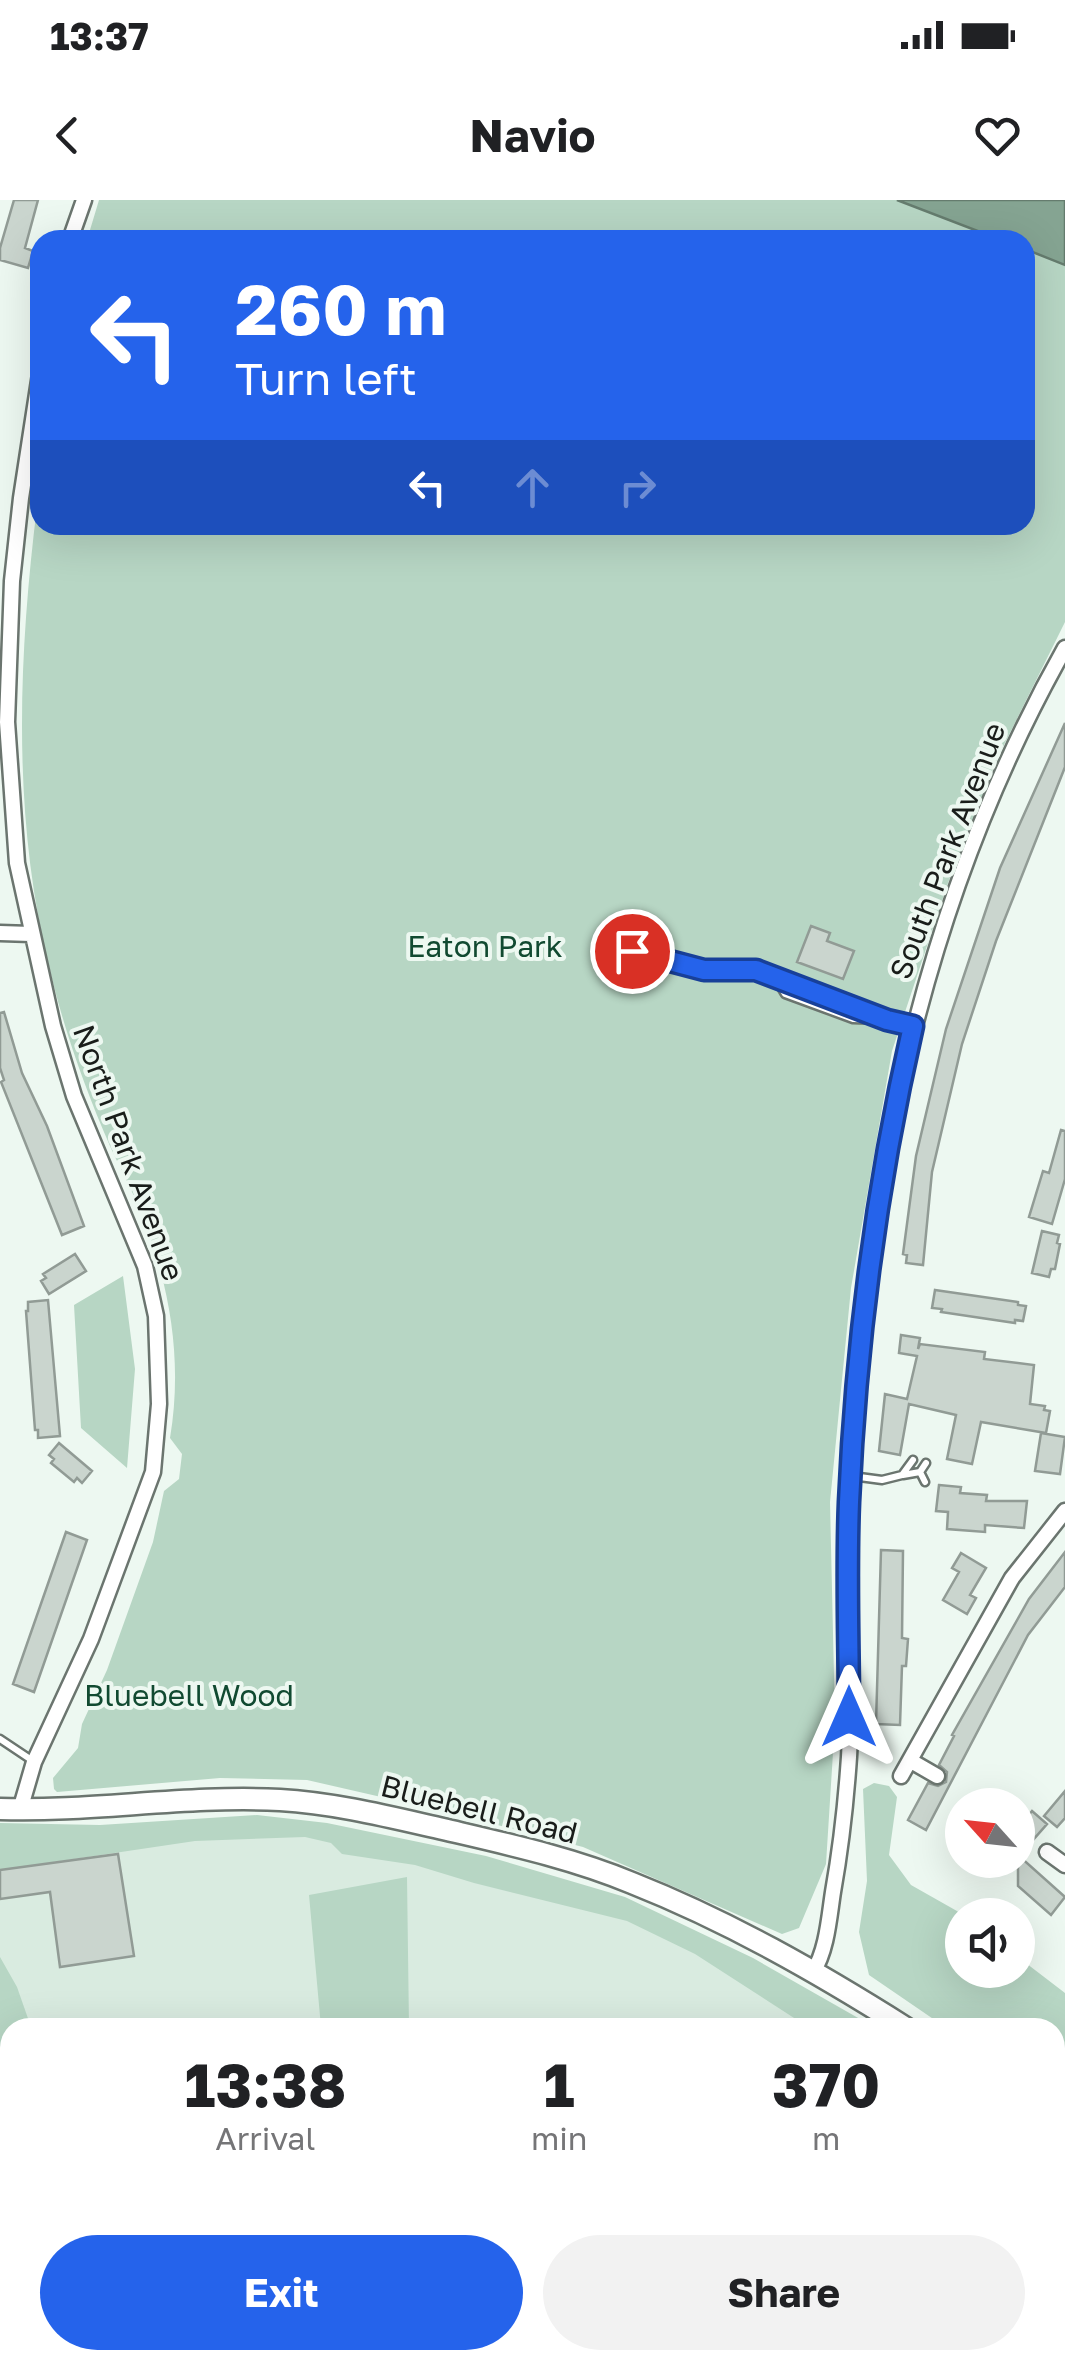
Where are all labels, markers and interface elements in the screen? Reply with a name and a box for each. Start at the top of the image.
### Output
text: 13:37 [50,13,149,58]
icon: back [40,108,95,163]
text: Navio [470,108,595,162]
icon: heart [970,108,1025,163]
text: 260 m [235,266,446,350]
icon: left [70,270,200,400]
text: Turn left [235,351,417,405]
icon: left [400,460,455,515]
icon: ahead [505,460,560,515]
icon: right [610,460,665,515]
street label: South Park Avenue [882,717,1013,984]
pin [590,909,675,994]
icon: arrive [605,924,660,979]
park label: Eaton Park [407,928,563,964]
street label: North Park Avenue [66,1020,192,1285]
position arrow [797,1665,901,1769]
park label: Bluebell Wood [84,1677,294,1713]
street label: Bluebell Road [377,1767,581,1851]
north arrow [945,1788,1035,1878]
map controls [945,1788,1035,1988]
button: sound [945,1898,1035,1988]
text: 13:38 [185,2048,346,2120]
text: 1 [544,2048,575,2120]
text: 370 [772,2048,880,2120]
text: Arrival [215,2119,316,2157]
text: min [531,2119,587,2157]
text: m [812,2119,840,2157]
button: Exit [40,2235,523,2350]
button: Share [543,2235,1025,2350]

